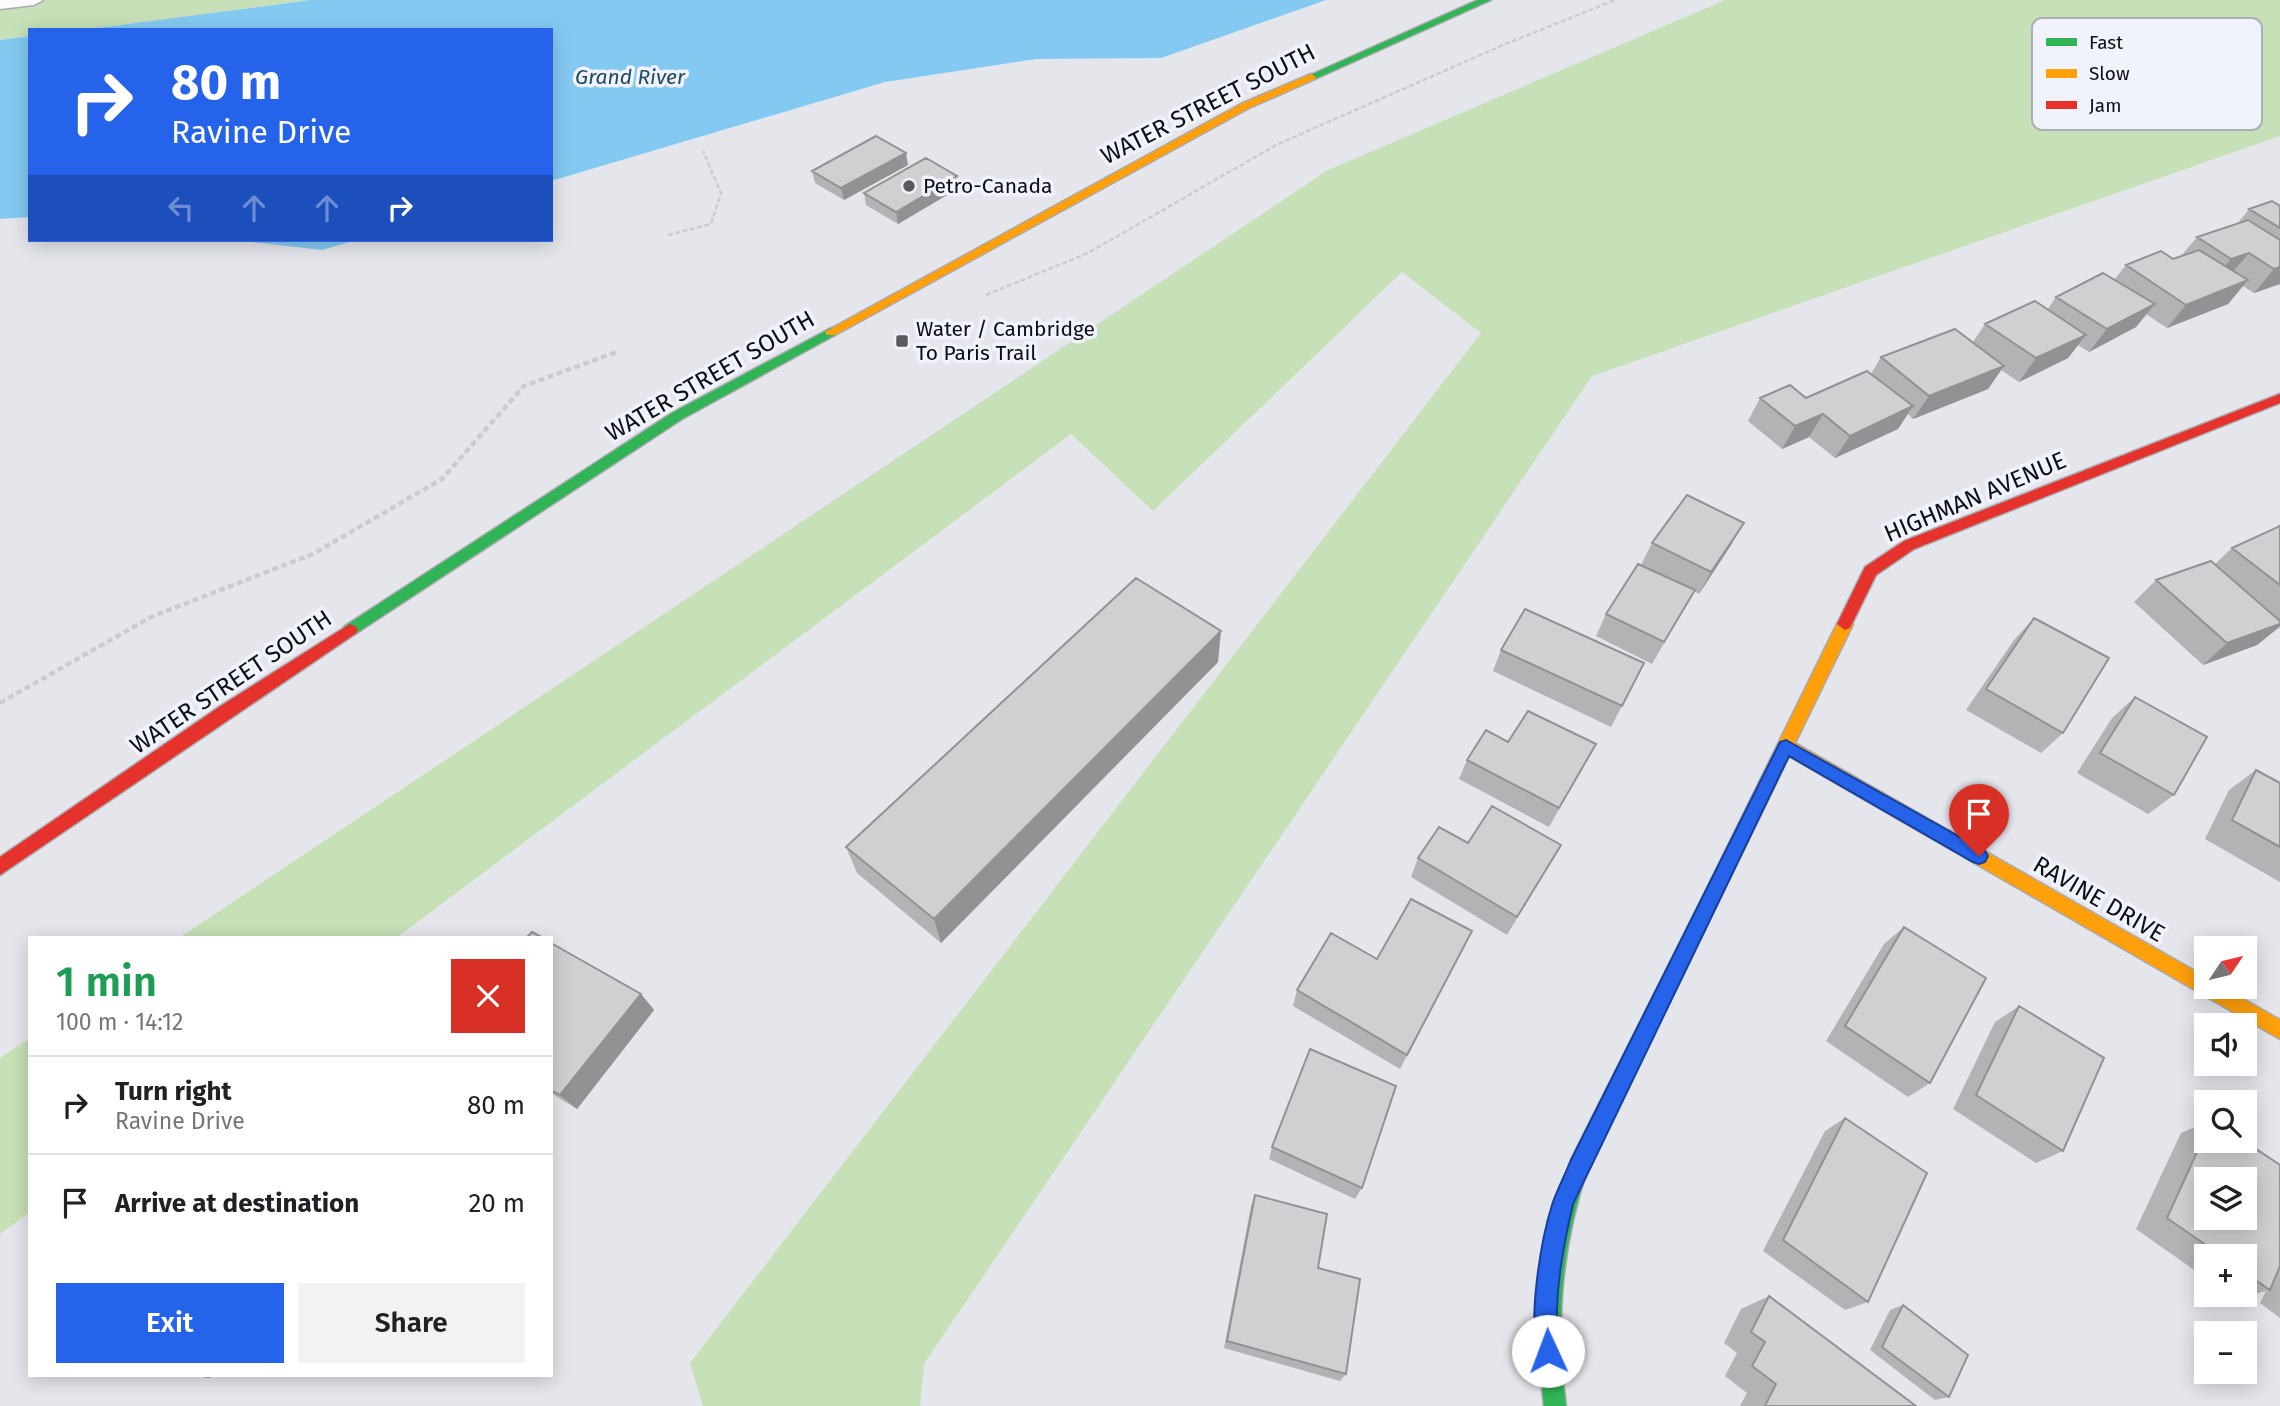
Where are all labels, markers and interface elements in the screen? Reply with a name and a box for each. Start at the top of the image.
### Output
legend [2032,18,2262,130]
text: Fast [2089,31,2123,54]
street label: WATER STREET SOUTH [1096,38,1320,170]
text: 80 m [171,53,281,112]
icon: right [56,56,147,147]
text: Slow [2089,62,2130,85]
water label: Grand River [575,64,686,90]
text: Jam [2089,94,2121,117]
text: Ravine Drive [171,113,351,151]
place label: Petro-Canada [923,173,1053,199]
marker: Petro-Canada [901,178,917,194]
icon: left [162,189,200,227]
icon: ahead [235,189,273,227]
icon: ahead [308,189,346,227]
icon: right [381,189,419,227]
street label: WATER STREET SOUTH [600,305,820,447]
place label: Water / Cambridge To Paris Trail [916,316,1095,366]
marker: Water / Cambridge To Paris Trail [894,333,910,349]
street label: HIGHMAN AVENUE [1880,446,2070,548]
street label: WATER STREET SOUTH [125,604,337,760]
pin [1949,784,2009,856]
icon: arrive [1960,795,1998,833]
street label: RAVINE DRIVE [2028,850,2170,948]
north arrow [2194,936,2258,999]
map controls [2194,936,2257,1384]
text: 1 min [56,957,157,1007]
button: close [451,959,525,1033]
text: 100 m · 14:12 [56,1008,183,1036]
button: sound [2194,1013,2257,1076]
text: Turn right [115,1076,232,1107]
icon: right [56,1086,94,1124]
text: 80 m [467,1090,525,1121]
button: search [2194,1090,2257,1153]
text: Ravine Drive [115,1107,245,1135]
button: layers [2194,1167,2257,1230]
icon: arrive [56,1184,94,1222]
text: Arrive at destination [115,1188,359,1219]
text: 20 m [468,1188,525,1219]
button: + [2194,1244,2257,1307]
button: Exit [56,1283,284,1363]
button: Share [298,1283,525,1363]
position arrow [1511,1314,1585,1388]
button: − [2194,1321,2257,1384]

